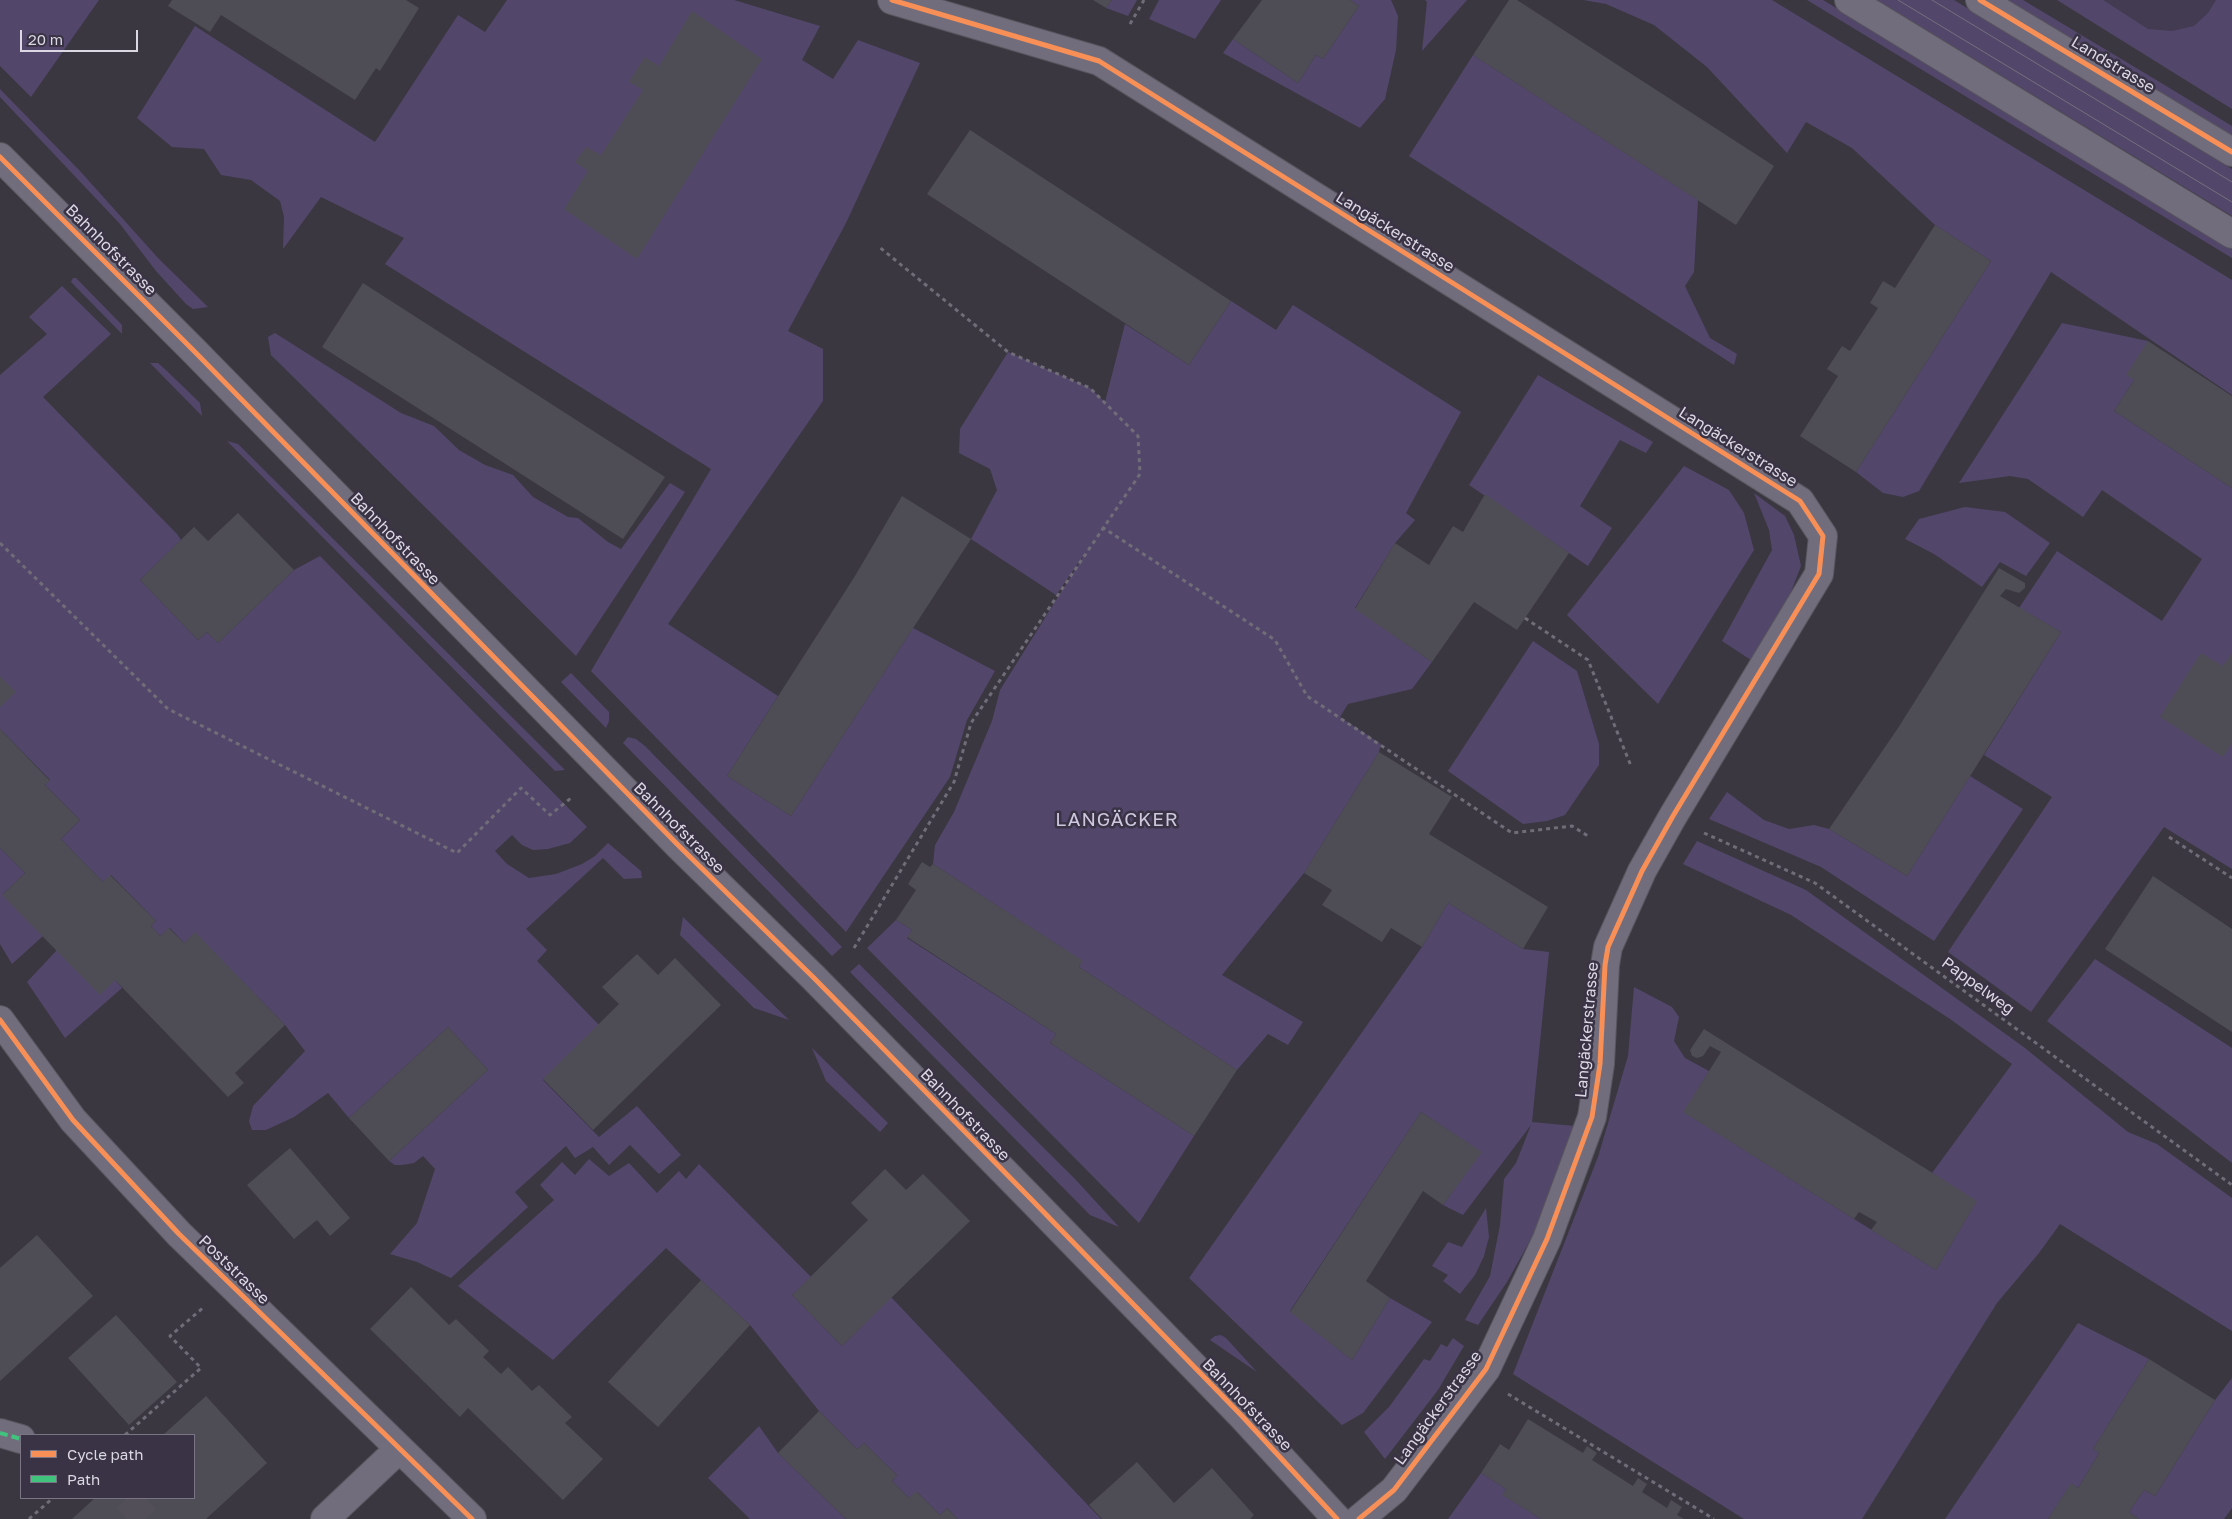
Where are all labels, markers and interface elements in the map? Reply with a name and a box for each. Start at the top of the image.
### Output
scale bar [22,20,140,52]
text: 20 m [28,30,63,48]
street label: Landstrasse [2068,33,2158,97]
street label: Langäckerstrasse [1332,188,1458,276]
street label: Bahnhofstrasse [62,201,160,299]
street label: Langäckerstrasse [1675,403,1801,491]
street label: Bahnhofstrasse [346,489,444,589]
street label: Bahnhofstrasse [630,779,728,877]
district label: LANGÄCKER [1054,809,1180,831]
street label: Pappelweg [1938,953,2018,1019]
street label: Langäckerstrasse [1571,961,1603,1099]
street label: Bahnhofstrasse [916,1065,1014,1165]
street label: Poststrasse [195,1231,273,1309]
street label: Langäckerstrasse [1390,1347,1486,1469]
street label: Bahnhofstrasse [1198,1355,1296,1455]
legend [20,1434,195,1499]
text: Cycle path [67,1445,143,1463]
text: Path [67,1470,100,1488]

